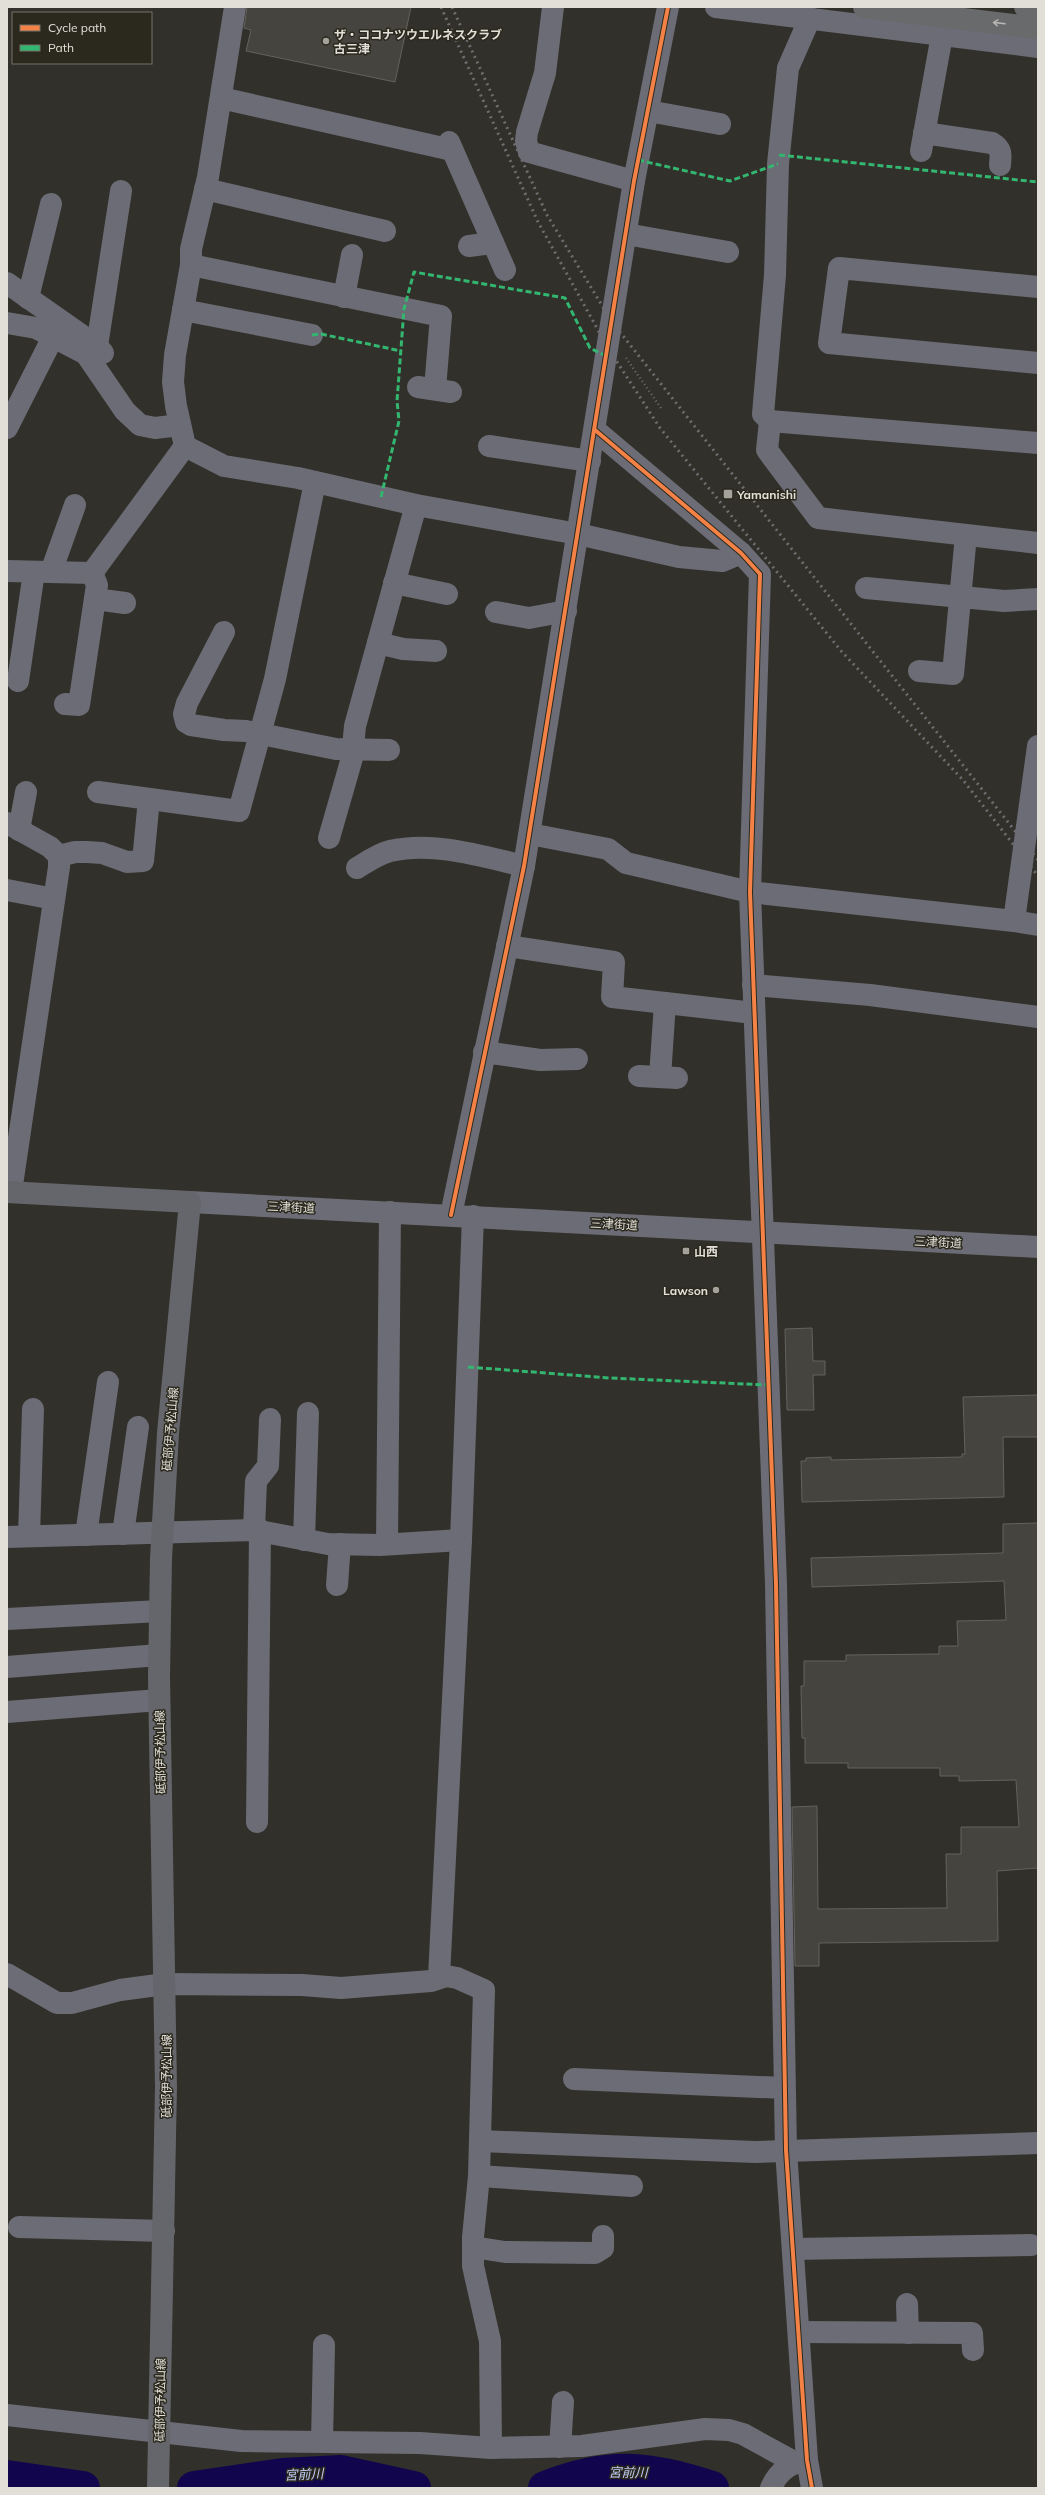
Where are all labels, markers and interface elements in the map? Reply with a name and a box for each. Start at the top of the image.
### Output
legend [12,12,152,64]
text: Cycle path [48,20,106,35]
one-way arrow [993,20,1006,27]
place label: ザ・ココナツウエルネスクラブ 古三津 [334,27,502,56]
marker: ザ・ココナツウエルネスクラブ 古三津 [321,36,331,46]
text: Path [48,40,74,55]
place label: Yamanishi [736,487,796,502]
marker: Yamanishi [722,488,734,500]
street label: 三津街道 [267,1198,315,1216]
street label: 三津街道 [590,1215,638,1233]
street label: 三津街道 [914,1233,962,1251]
place label: 山西 [694,1244,718,1259]
marker: 山西 [681,1246,691,1256]
place label: Lawson [663,1283,708,1298]
marker: Lawson [711,1285,721,1295]
street label: 砥部伊予松山線 [159,1386,181,1472]
street label: 砥部伊予松山線 [152,1710,168,1794]
street label: 砥部伊予松山線 [159,2034,174,2118]
street label: 砥部伊予松山線 [152,2358,168,2442]
water label: 宮前川 [608,2464,650,2480]
water label: 宮前川 [284,2465,326,2483]

